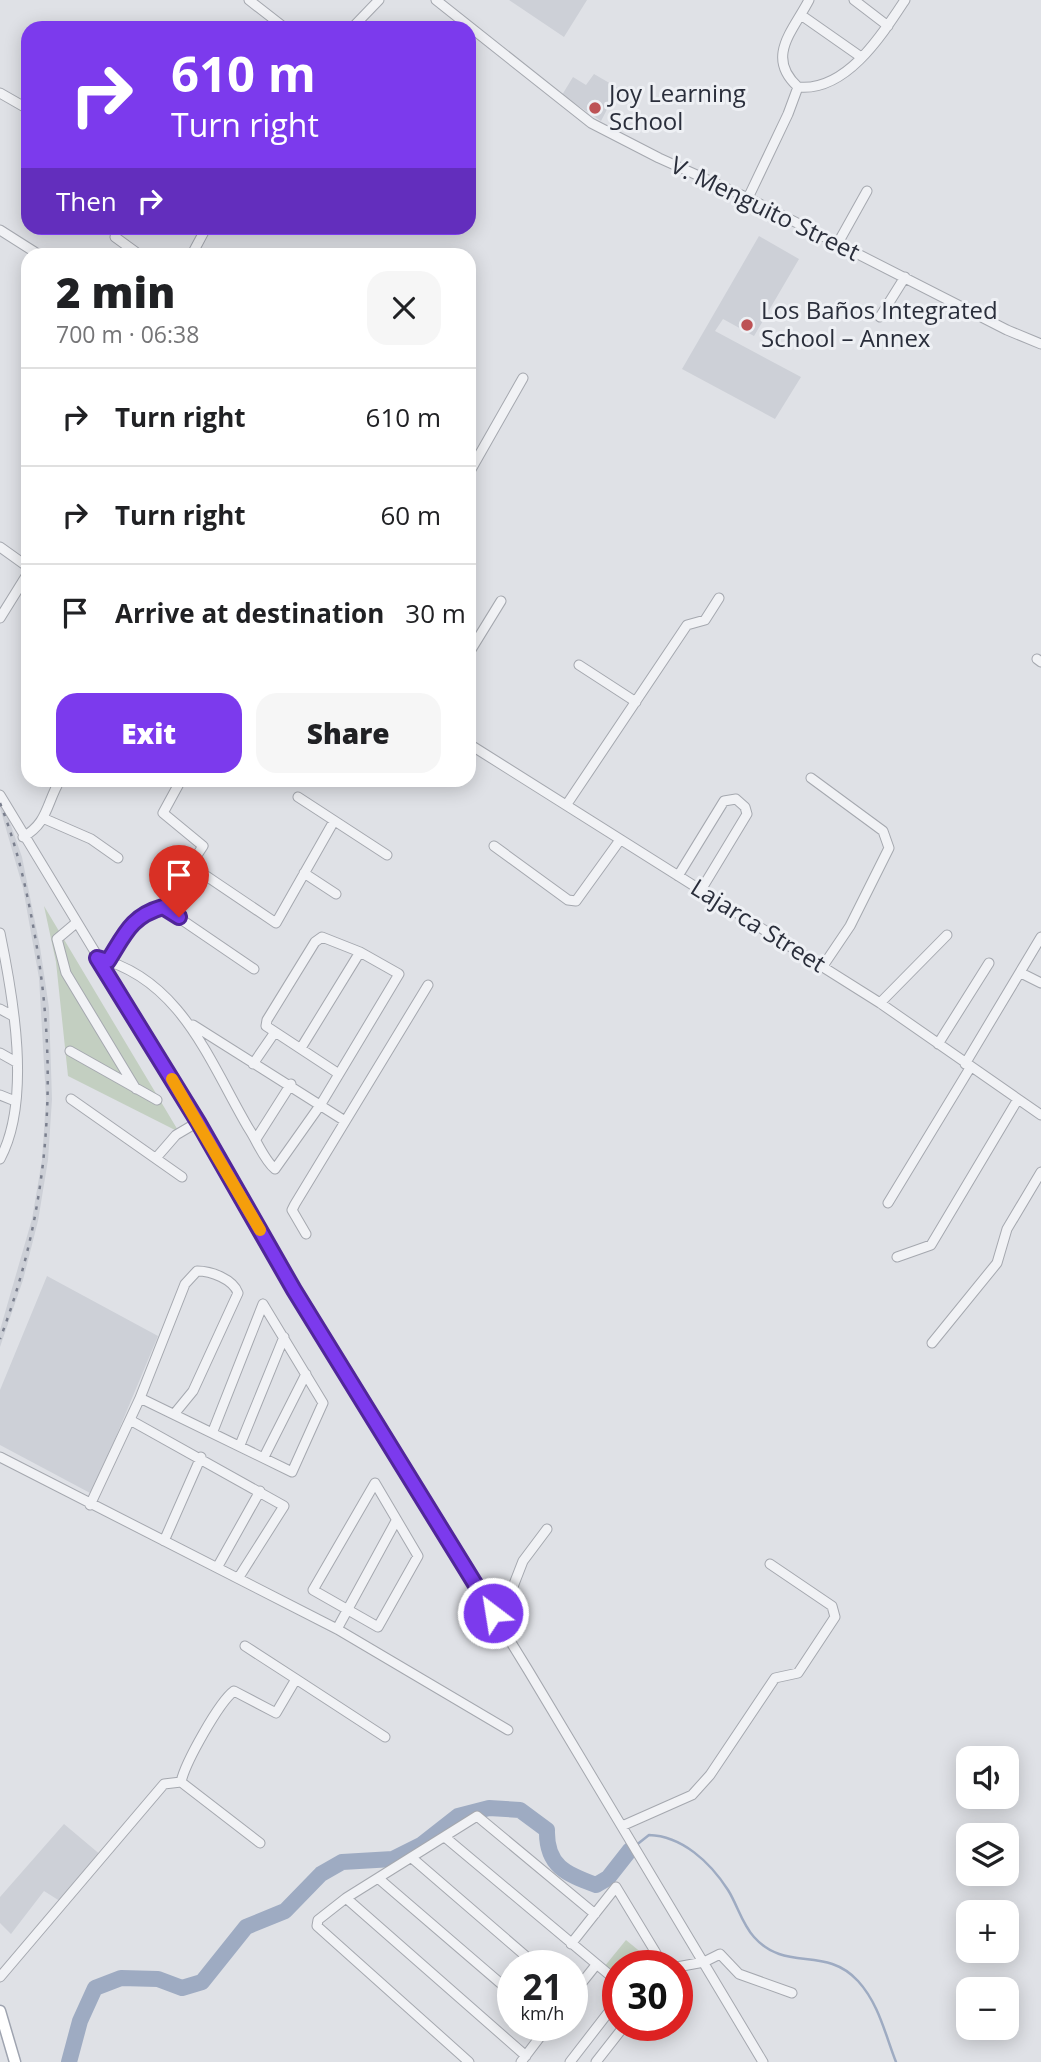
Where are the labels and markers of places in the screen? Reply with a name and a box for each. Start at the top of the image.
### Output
place label: Joy Learning School [607,76,746,137]
marker: Joy Learning School [587,100,603,116]
place label: Los Baños Integrated School – Annex [761,293,998,354]
marker: Los Baños Integrated School – Annex [739,317,755,333]
pin [149,845,209,917]

